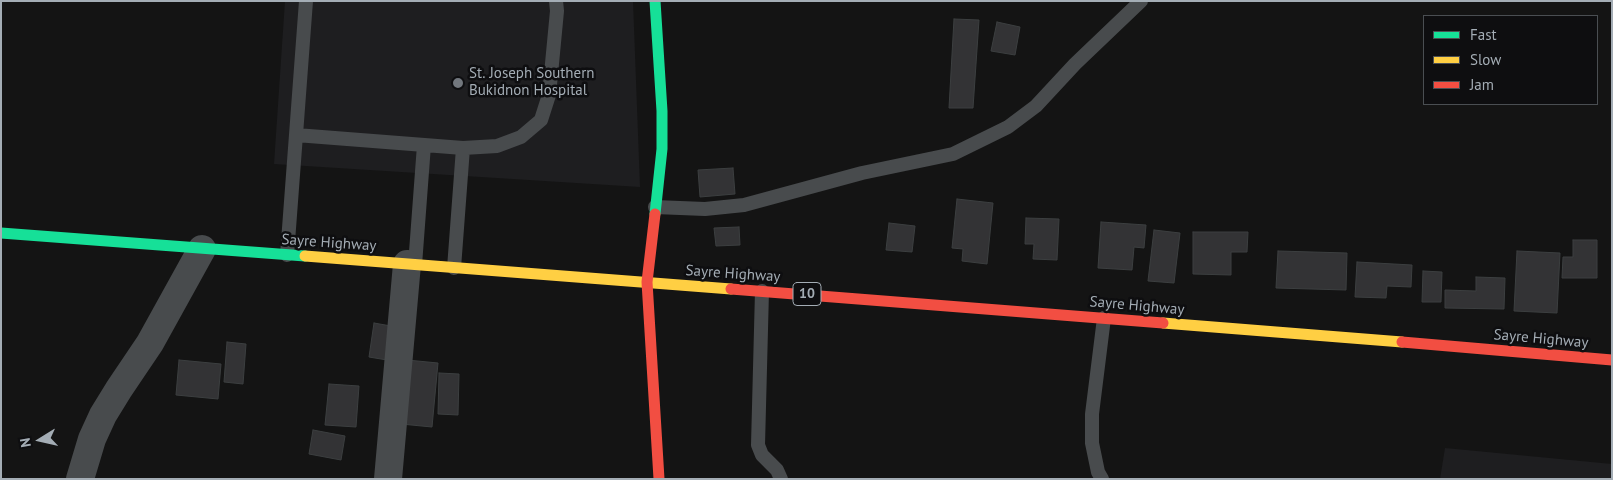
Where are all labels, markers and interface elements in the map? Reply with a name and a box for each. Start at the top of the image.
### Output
legend [1423,15,1598,105]
text: Fast [1470,25,1497,44]
text: Slow [1470,50,1501,69]
place label: St. Joseph Southern Bukidnon Hospital [469,65,594,100]
text: Jam [1470,75,1494,94]
marker: St. Joseph Southern Bukidnon Hospital [451,76,465,90]
street label: Sayre Highway [281,231,377,255]
street label: Sayre Highway [685,262,781,286]
road number: 10 [793,282,821,306]
street label: Sayre Highway [1089,293,1185,319]
street label: Sayre Highway [1493,326,1589,352]
north arrow [15,415,65,465]
text: N [16,437,35,449]

